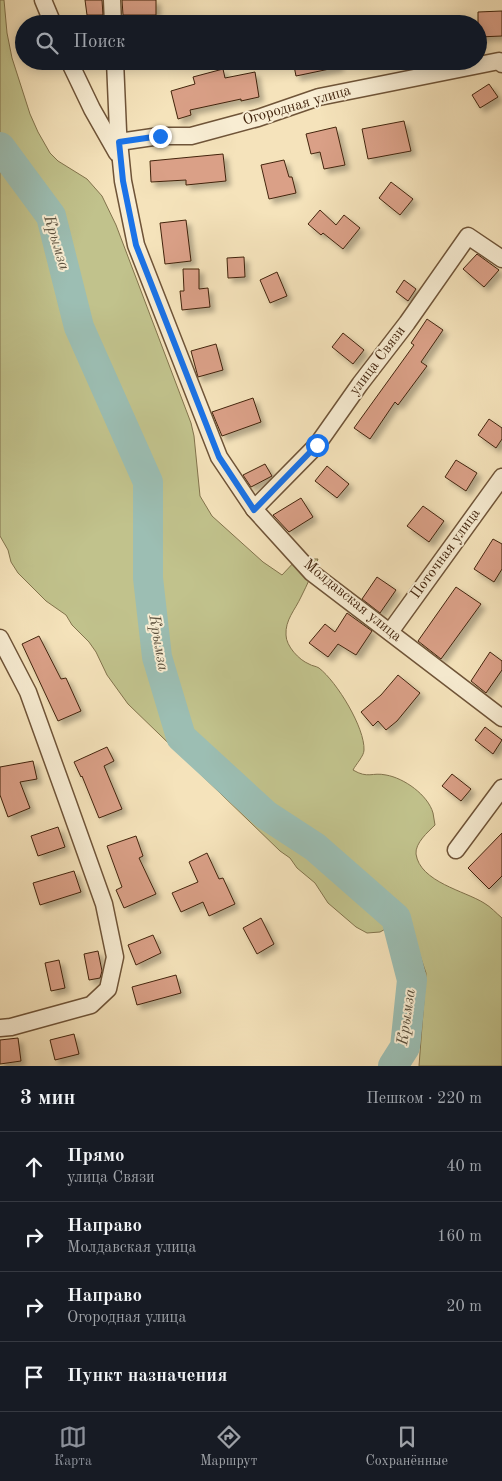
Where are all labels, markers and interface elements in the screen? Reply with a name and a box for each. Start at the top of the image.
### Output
search box [15,15,487,70]
icon: search [33,29,61,57]
text: Поиск [73,33,125,52]
street label: Огородная улица [241,83,353,129]
route end [149,125,172,148]
water label: Крымза [40,213,72,273]
street label: улица Связи [347,324,409,398]
route start [306,434,329,457]
street label: Поточная улица [408,506,484,602]
street label: Молдавская улица [300,557,404,645]
water label: Крымза [145,613,171,673]
water label: Крымза [395,987,419,1047]
text: 3 мин [20,1088,75,1109]
text: Пешком · 220 m [366,1091,482,1107]
text: Прямо [67,1147,125,1166]
icon: ahead [20,1153,48,1181]
text: 40 m [446,1159,482,1175]
text: улица Связи [67,1170,155,1186]
text: Направо [67,1217,142,1236]
icon: right [20,1223,48,1251]
text: 160 m [437,1229,482,1245]
text: Молдавская улица [67,1240,196,1256]
text: Направо [67,1287,142,1306]
icon: right [20,1293,48,1321]
text: 20 m [446,1299,482,1315]
text: Огородная улица [67,1310,186,1326]
icon: arrive [20,1363,48,1391]
text: Пункт назначения [67,1367,227,1386]
tab: Карта [54,1423,92,1470]
tab: Маршрут [200,1423,257,1470]
tab: Сохранённые [365,1423,448,1470]

